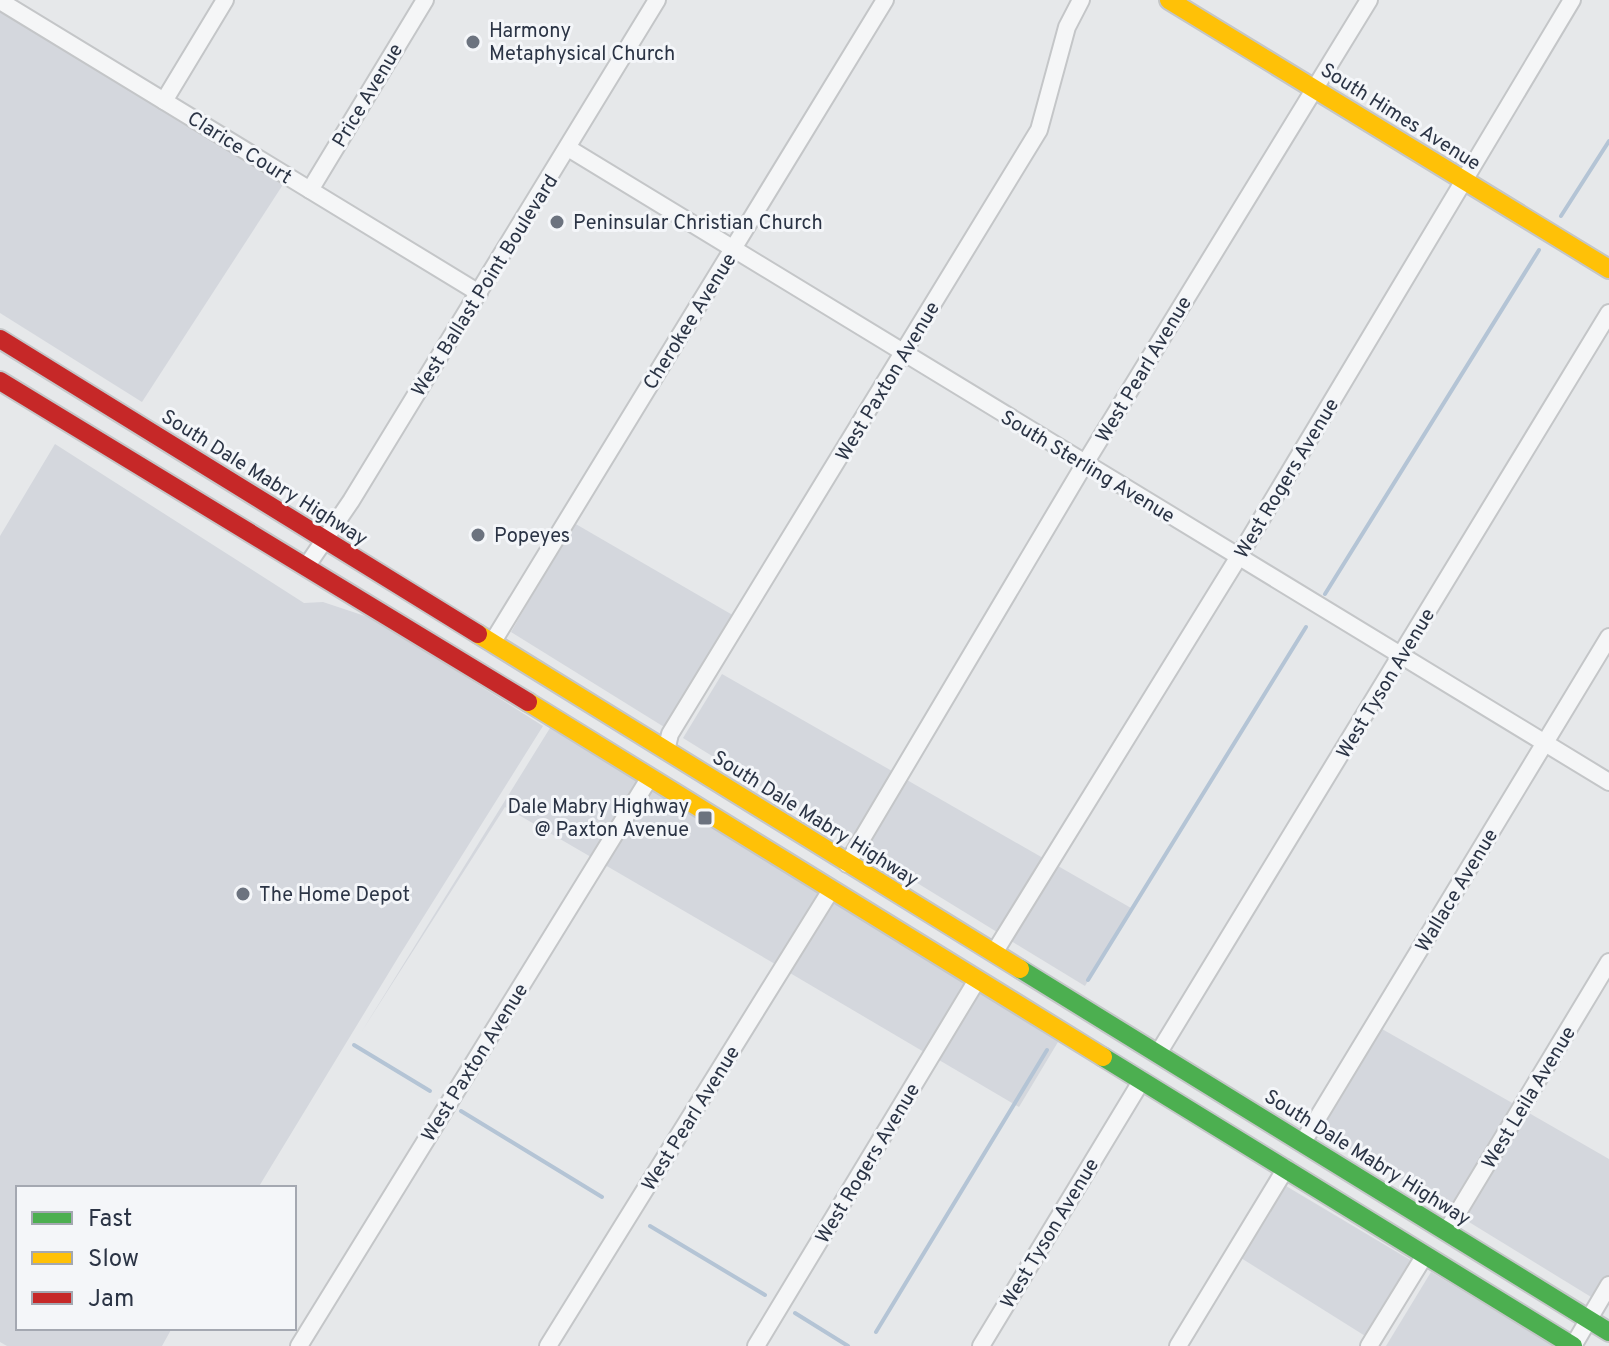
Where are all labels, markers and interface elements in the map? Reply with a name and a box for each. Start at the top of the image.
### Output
place label: Harmony Metaphysical Church [489,19,675,68]
marker: Harmony Metaphysical Church [464,33,482,51]
street label: Price Avenue [327,39,410,153]
street label: South Himes Avenue [1315,58,1485,178]
street label: Clarice Court [182,106,296,191]
street label: West Ballast Point Boulevard [407,170,565,402]
place label: Peninsular Christian Church [573,211,823,237]
marker: Peninsular Christian Church [548,213,566,231]
street label: Cherokee Avenue [638,249,743,395]
street label: West Pearl Avenue [1091,292,1199,448]
street label: West Paxton Avenue [831,297,947,467]
street label: West Rogers Avenue [1230,394,1346,564]
street label: South Dale Mabry Highway [156,404,372,553]
street label: South Sterling Avenue [995,405,1179,530]
place label: Popeyes [494,524,570,550]
marker: Popeyes [469,526,487,544]
street label: West Tyson Avenue [1332,604,1442,764]
street label: South Dale Mabry Highway [707,745,923,894]
place label: Dale Mabry Highway @ Paxton Avenue [508,795,689,844]
marker: Dale Mabry Highway @ Paxton Avenue [696,809,714,827]
street label: Wallace Avenue [1411,824,1505,958]
place label: The Home Depot [259,883,410,909]
marker: The Home Depot [234,885,252,903]
street label: West Paxton Avenue [416,979,535,1147]
street label: West Leila Avenue [1477,1022,1583,1174]
street label: West Pearl Avenue [637,1042,747,1196]
street label: West Rogers Avenue [811,1079,927,1249]
street label: South Dale Mabry Highway [1259,1084,1475,1233]
street label: West Tyson Avenue [996,1154,1106,1314]
legend [16,1186,296,1330]
text: Fast [88,1205,132,1235]
text: Slow [88,1245,139,1275]
text: Jam [88,1285,134,1315]

